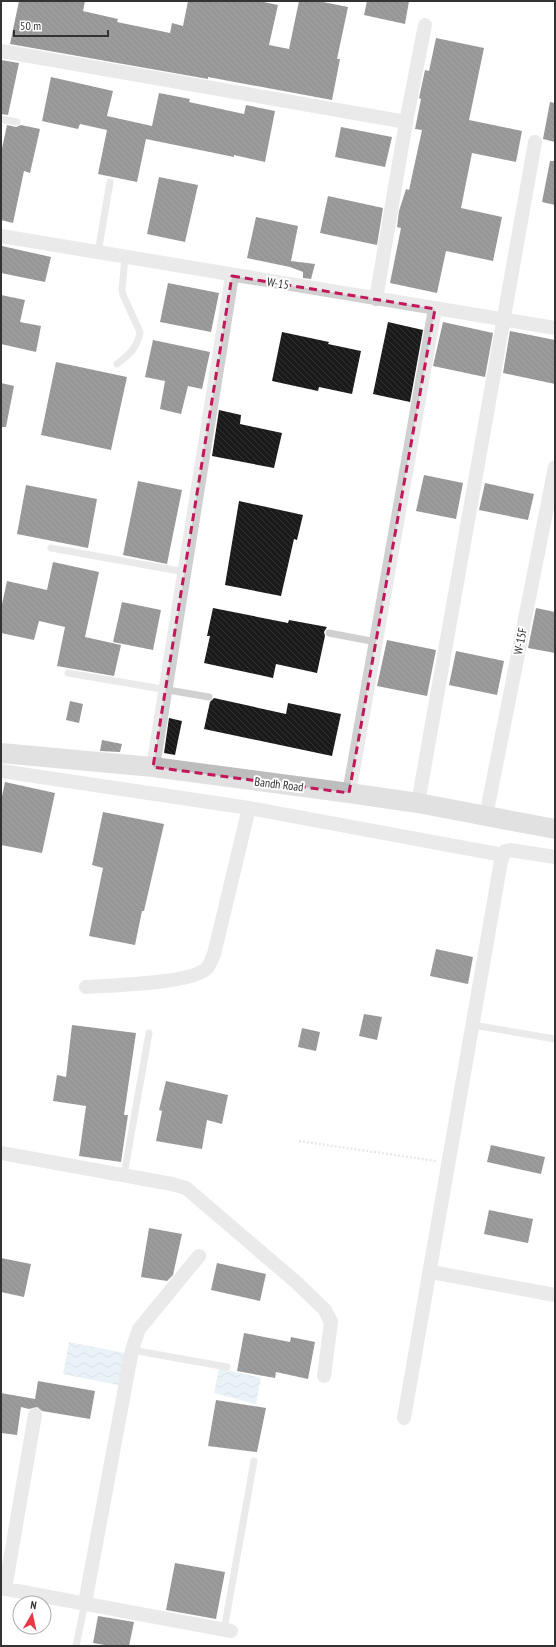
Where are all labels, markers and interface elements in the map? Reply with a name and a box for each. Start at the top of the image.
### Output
scale bar [14,12,108,38]
text: 50 m [20,18,41,33]
street label: W-15 [266,274,290,292]
street label: W-15F [510,626,530,656]
street label: Bandh Road [254,774,304,794]
north arrow [12,1595,52,1635]
text: N [30,1598,38,1613]

